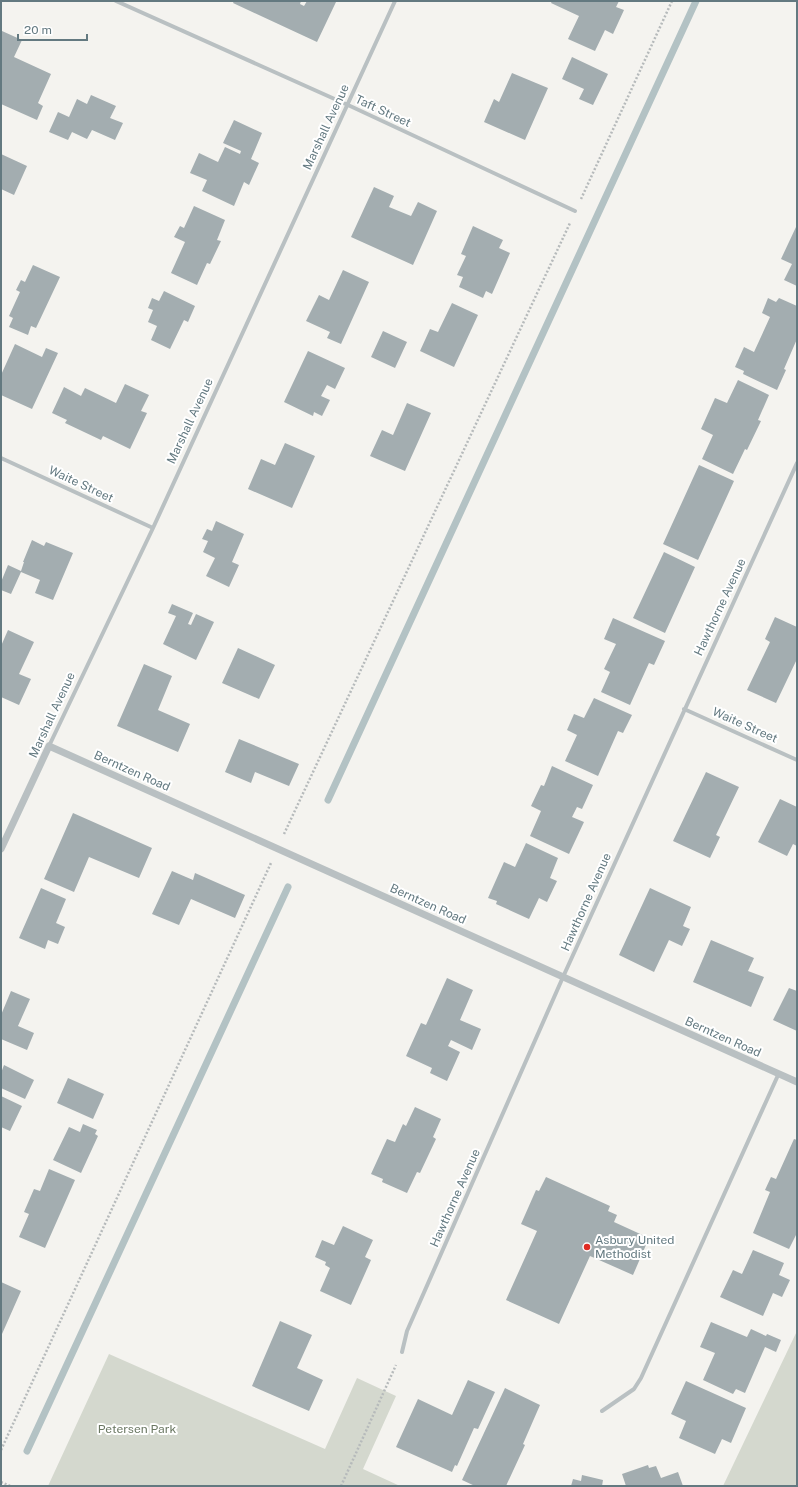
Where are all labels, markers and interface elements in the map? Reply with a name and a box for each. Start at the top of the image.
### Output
scale bar [18,16,87,42]
text: 20 m [24,23,52,37]
street label: Marshall Avenue [300,82,352,172]
street label: Taft Street [353,92,413,130]
street label: Marshall Avenue [164,376,216,466]
street label: Waite Street [46,463,116,505]
street label: Hawthorne Avenue [691,556,749,658]
street label: Marshall Avenue [26,670,78,760]
street label: Waite Street [710,704,780,746]
street label: Berntzen Road [92,748,172,794]
street label: Hawthorne Avenue [558,851,614,953]
street label: Berntzen Road [388,881,468,927]
street label: Berntzen Road [683,1014,763,1060]
street label: Hawthorne Avenue [427,1147,483,1249]
place label: Asbury United Methodist [595,1233,675,1261]
marker: Asbury United Methodist [582,1242,592,1252]
park label: Petersen Park [98,1422,176,1436]

